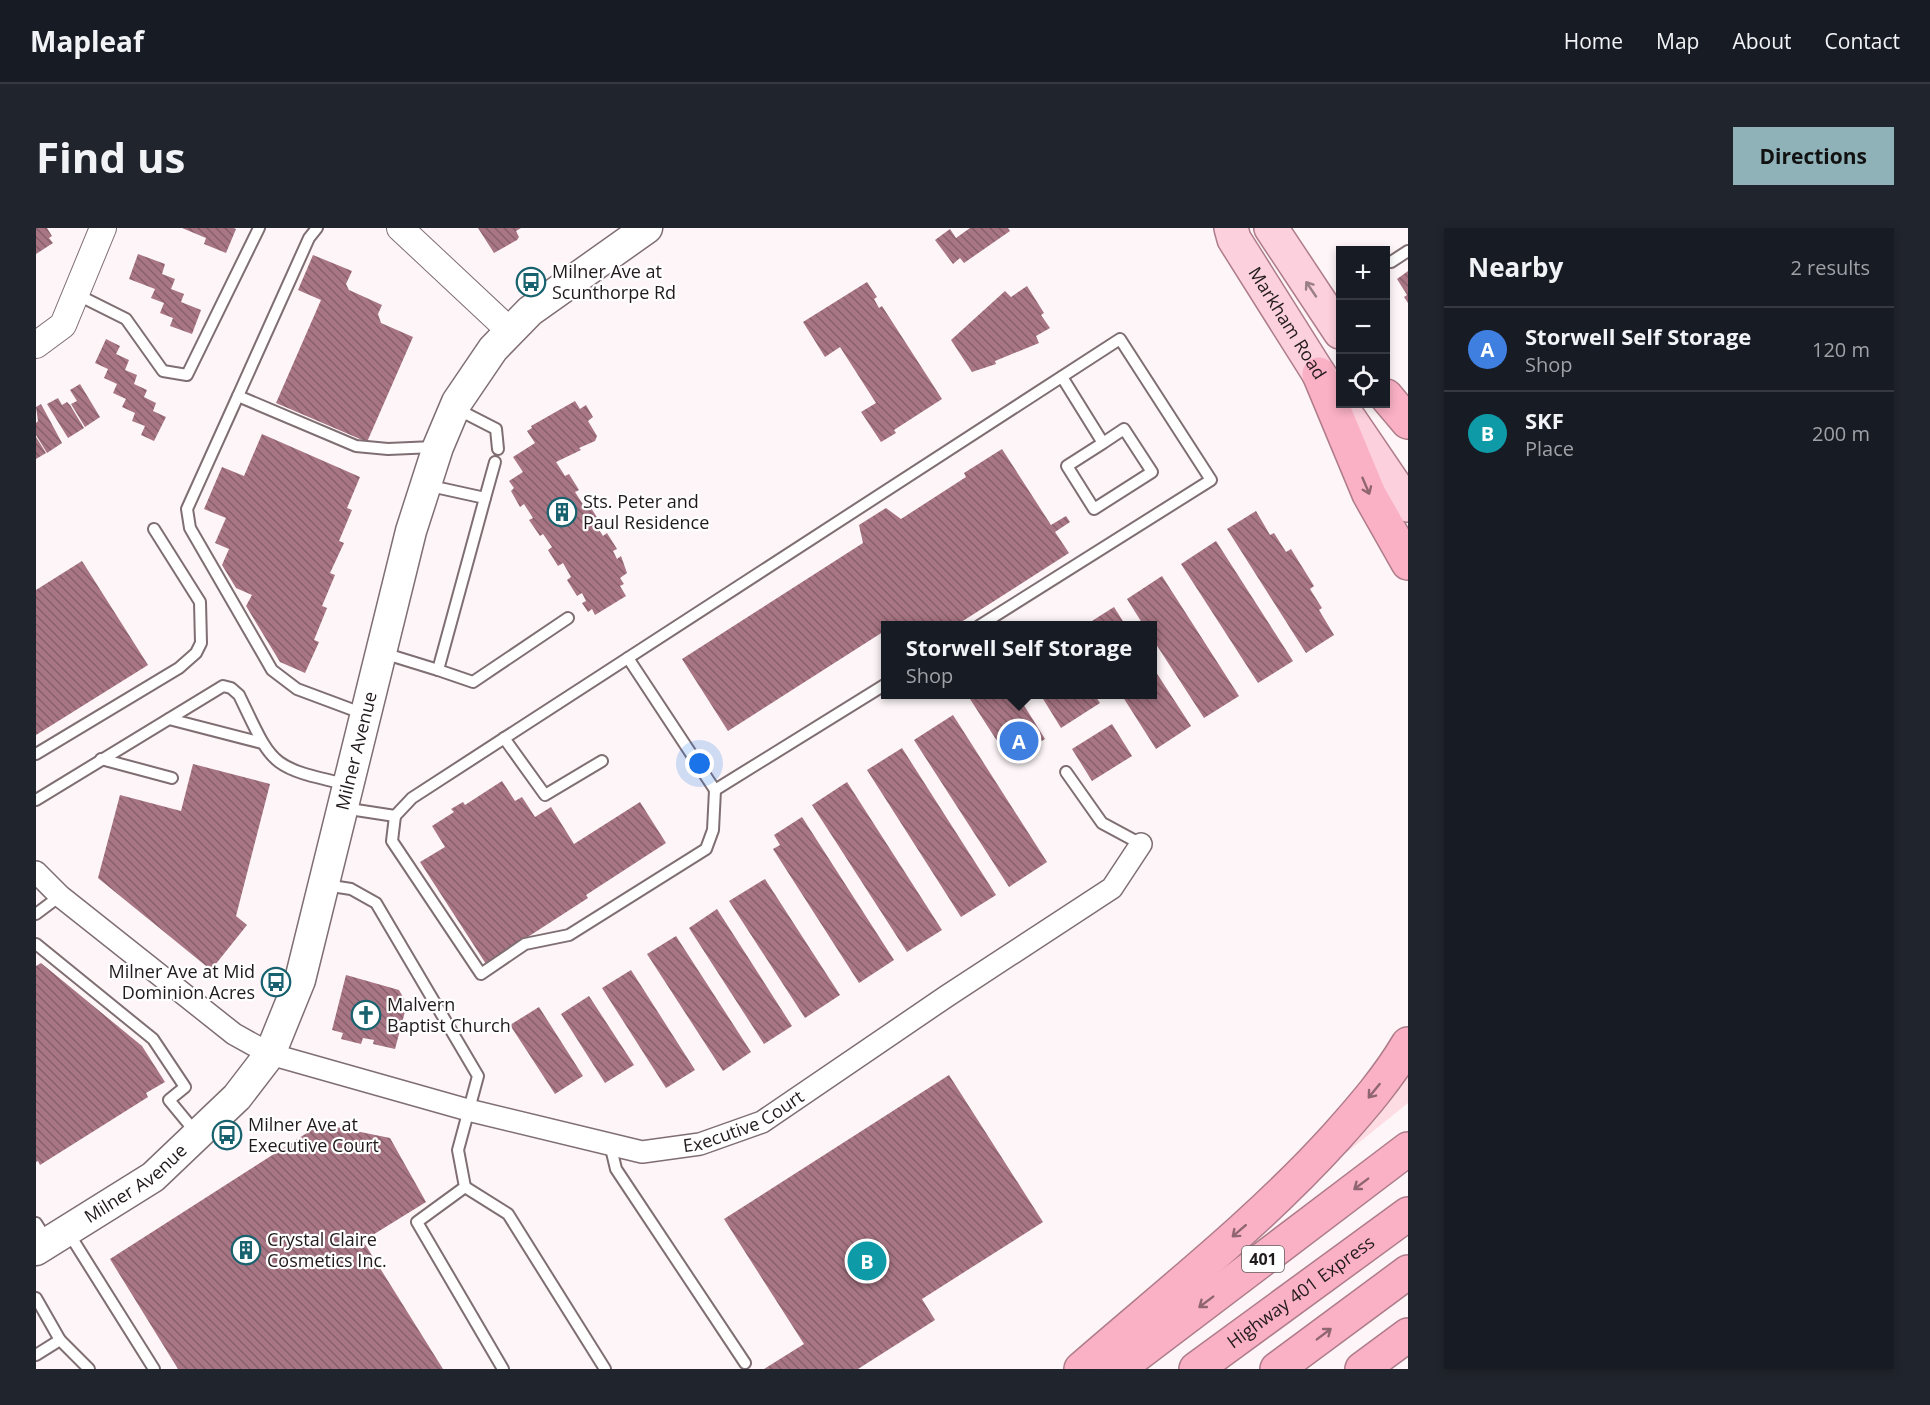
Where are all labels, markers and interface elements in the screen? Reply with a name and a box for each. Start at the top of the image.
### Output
text: Mapleaf [30,22,144,60]
text: Home [1564,27,1623,55]
text: Map [1656,27,1699,55]
text: About [1732,27,1792,55]
text: Contact [1825,27,1900,55]
button: Directions [1733,127,1894,185]
text: Find us [36,128,185,185]
map controls [1336,246,1390,408]
button: + [1336,246,1390,300]
text: Nearby [1468,249,1563,285]
text: 2 results [1790,254,1870,281]
place label: Milner Ave at Scunthorpe Rd [552,259,676,304]
street label: Markham Road [1244,262,1332,383]
bus stop icon: Milner Ave at Scunthorpe Rd [515,266,547,298]
one-way arrow [1305,281,1317,298]
button: − [1336,300,1390,354]
text: Storwell Self Storage [1525,321,1751,351]
text: A [1481,336,1494,363]
text: 120 m [1812,336,1870,363]
text: Shop [1525,351,1573,378]
button: locate [1336,354,1390,408]
text: SKF [1525,405,1564,435]
text: B [1481,420,1494,447]
text: 200 m [1812,420,1870,447]
text: Place [1525,435,1574,462]
one-way arrow [1360,477,1372,495]
place label: Sts. Peter and Paul Residence [583,489,709,534]
building icon: Sts. Peter and Paul Residence [546,496,578,528]
popup [881,621,1157,699]
text: Storwell Self Storage [906,632,1132,662]
text: Shop [906,662,953,689]
street label: Milner Avenue [329,689,382,812]
pin: A [1000,718,1038,764]
your location [685,749,714,778]
place label: Milner Ave at Mid Dominion Acres [109,959,255,1004]
bus stop icon: Milner Ave at Mid Dominion Acres [260,966,292,998]
place label: Malvern Baptist Church [387,992,511,1037]
church icon: Malvern Baptist Church [350,999,382,1031]
one-way arrow [1368,1083,1381,1099]
street label: Executive Court [681,1084,808,1157]
place label: Milner Ave at Executive Court [248,1112,379,1157]
bus stop icon: Milner Ave at Executive Court [211,1119,243,1151]
street label: Milner Avenue [80,1138,192,1228]
one-way arrow [1354,1178,1370,1190]
one-way arrow [1232,1224,1247,1238]
place label: Crystal Claire Cosmetics Inc. [267,1227,387,1272]
street label: Highway 401 Express [1222,1230,1379,1353]
building icon: Crystal Claire Cosmetics Inc. [230,1234,262,1266]
pin: B [848,1238,886,1284]
road number: 401 [1242,1246,1284,1272]
one-way arrow [1198,1295,1214,1308]
one-way arrow [1315,1328,1331,1340]

